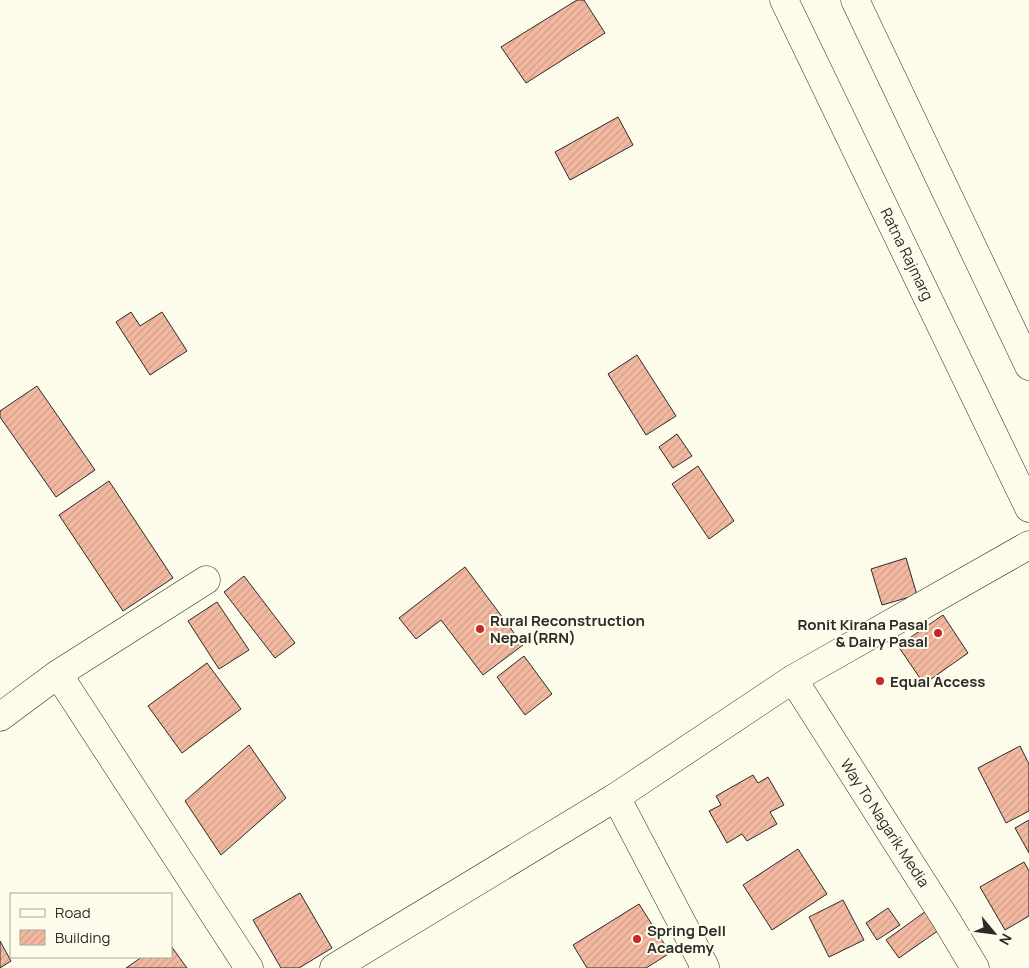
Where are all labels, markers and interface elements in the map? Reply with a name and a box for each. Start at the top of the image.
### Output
street label: Ratna Rajmarg [876,204,938,304]
place label: Rural Reconstruction Nepal(RRN) [490,610,645,648]
place label: Ronit Kirana Pasal & Dairy Pasal [797,614,928,652]
marker: Rural Reconstruction Nepal(RRN) [474,623,486,635]
marker: Ronit Kirana Pasal & Dairy Pasal [932,627,944,639]
place label: Equal Access [890,671,985,692]
marker: Equal Access [874,675,886,687]
street label: Way To Nagarik Media [836,755,934,891]
legend [10,893,172,958]
text: Road [55,902,91,923]
north arrow [969,908,1019,958]
place label: Spring Dell Academy [647,920,726,958]
text: Building [55,927,110,948]
text: N [995,931,1017,949]
marker: Spring Dell Academy [631,933,643,945]

